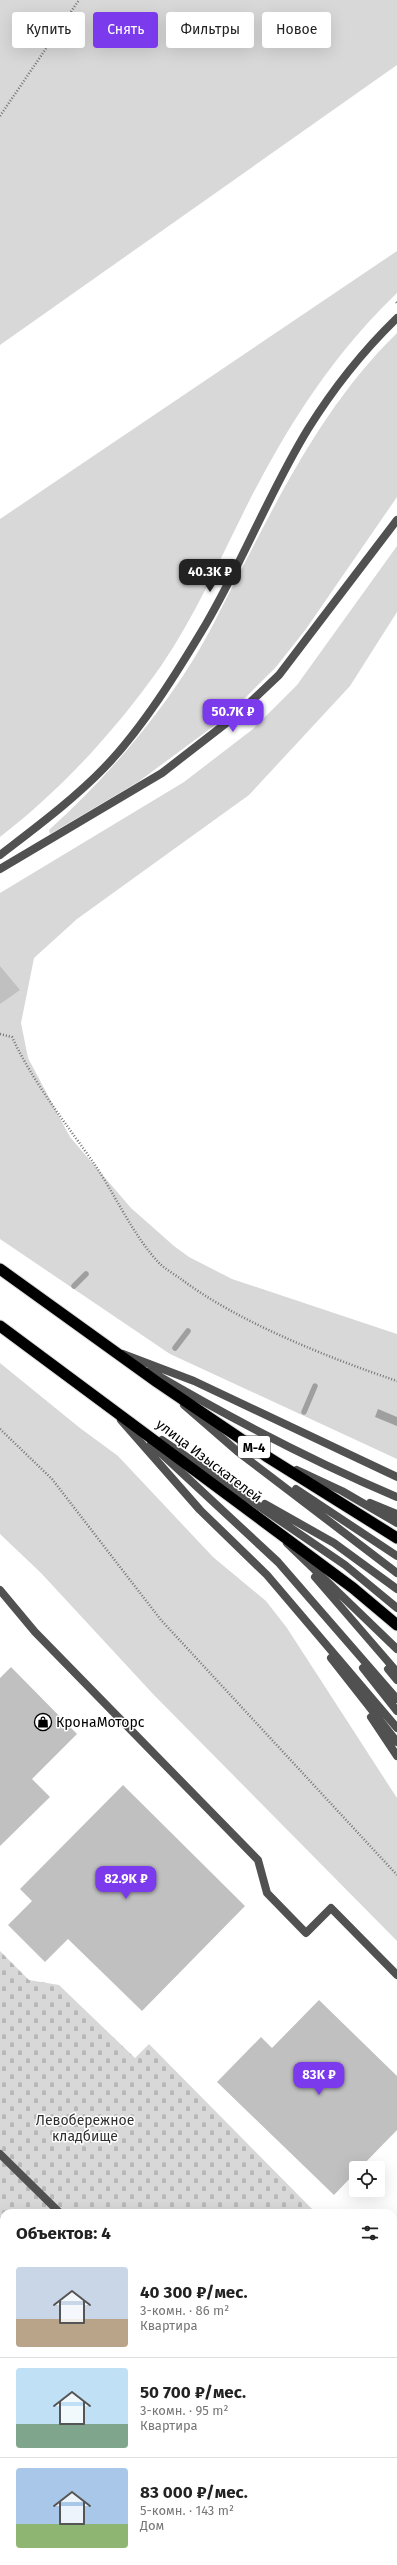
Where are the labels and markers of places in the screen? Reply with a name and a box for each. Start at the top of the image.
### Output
pin: 40.3K ₽ [173,559,247,593]
pin: 50.7K ₽ [196,699,270,733]
shop icon: КронаМоторс [33,1712,53,1732]
place label: КронаМоторс [56,1714,145,1731]
pin: 82.9K ₽ [89,1866,163,1900]
pin: 83K ₽ [291,2062,347,2096]

